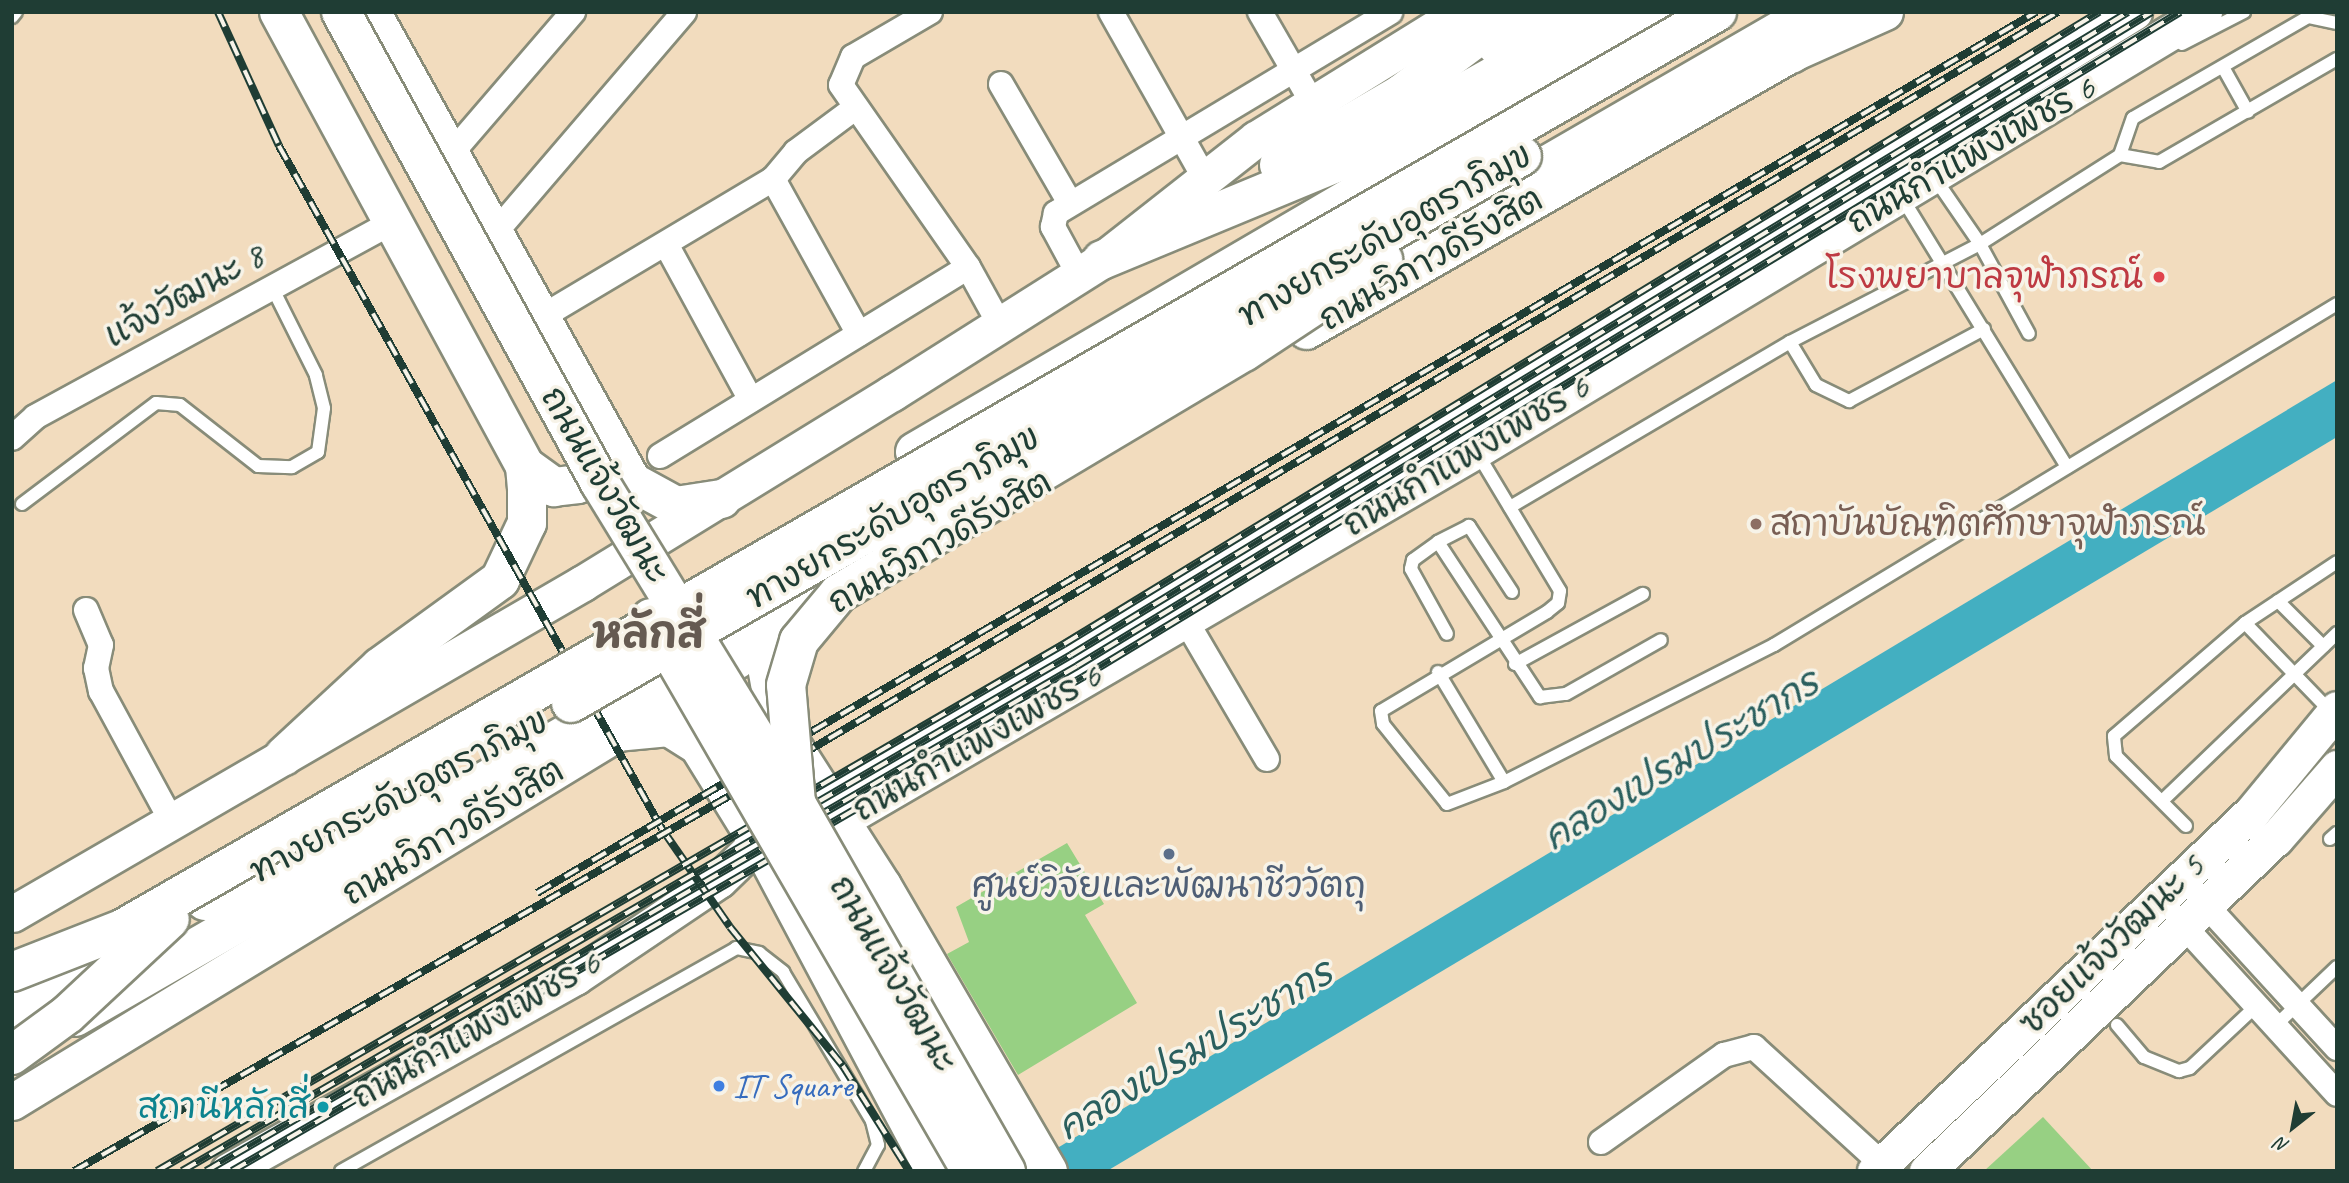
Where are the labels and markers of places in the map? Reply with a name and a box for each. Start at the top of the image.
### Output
place label: โรงพยาบาลจุฬาภรณ์ [1825,256,2143,298]
marker: โรงพยาบาลจุฬาภรณ์ [2149,267,2169,287]
place label: สถาบันบัณฑิตศึกษาจุฬาภรณ์ [1770,503,2205,545]
marker: สถาบันบัณฑิตศึกษาจุฬาภรณ์ [1748,516,1764,532]
marker: ศูนย์วิจัยและพัฒนาชีววัตถุ [1161,846,1177,862]
place label: ศูนย์วิจัยและพัฒนาชีววัตถุ [972,865,1366,907]
place label: IT Square [733,1065,852,1107]
marker: IT Square [711,1078,727,1094]
place label: สถานีหลักสี่ [138,1086,309,1128]
marker: สถานีหลักสี่ [315,1099,331,1115]

